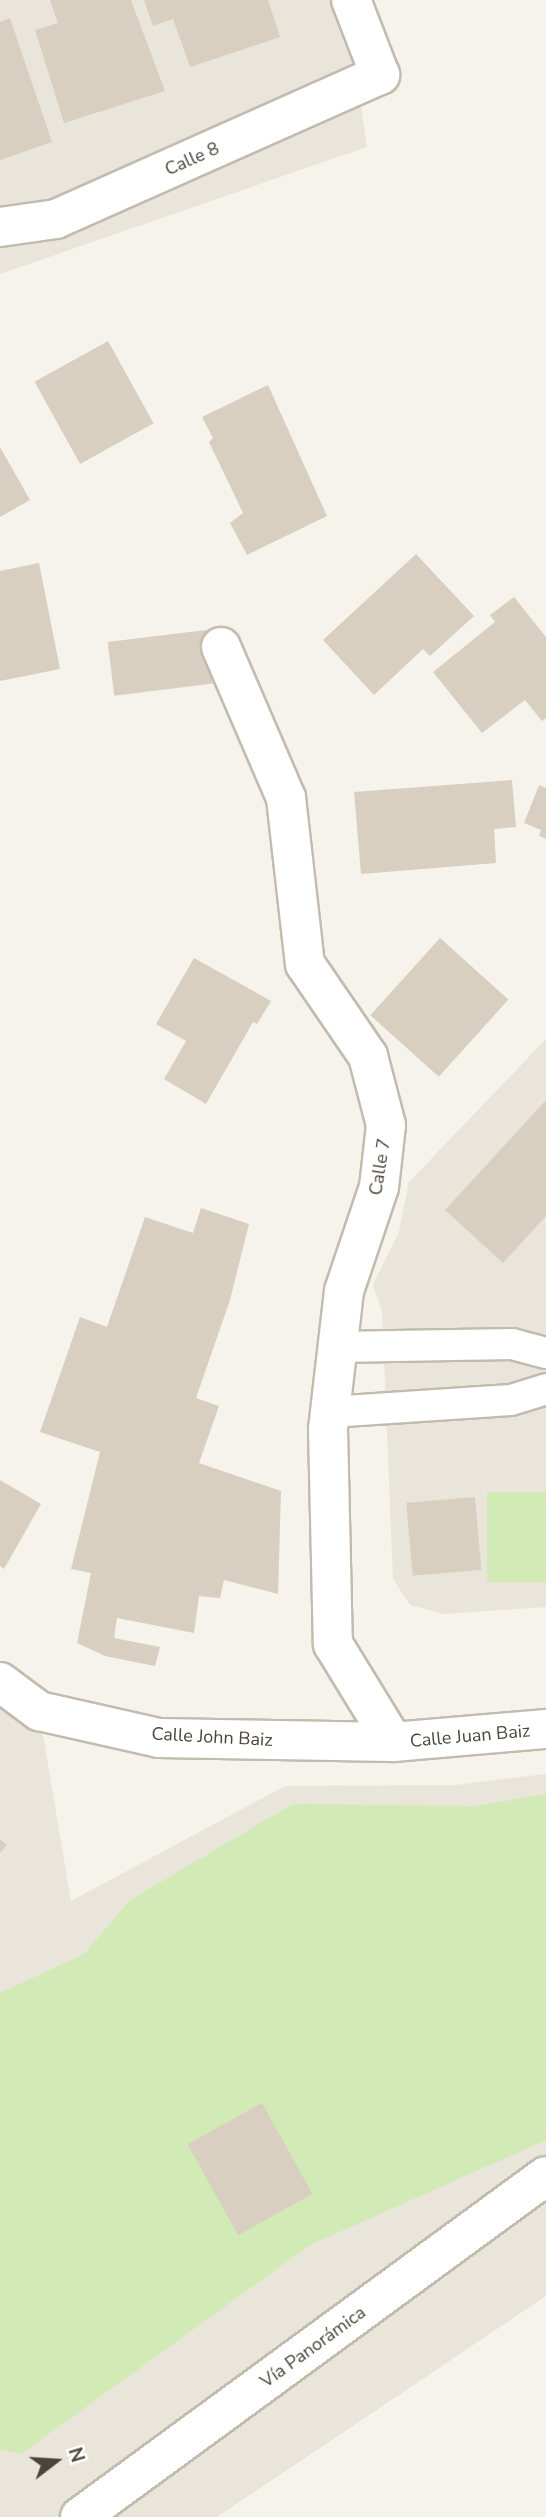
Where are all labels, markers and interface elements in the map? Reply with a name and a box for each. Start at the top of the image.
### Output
street label: Calle 8 [162,138,222,180]
street label: Calle 7 [365,1137,395,1197]
street label: Calle Juan Baiz [409,1720,531,1752]
street label: Calle John Baiz [151,1723,273,1751]
street label: Vía Panorámica [256,2302,370,2392]
north arrow [21,2426,91,2496]
text: N [62,2444,91,2465]

